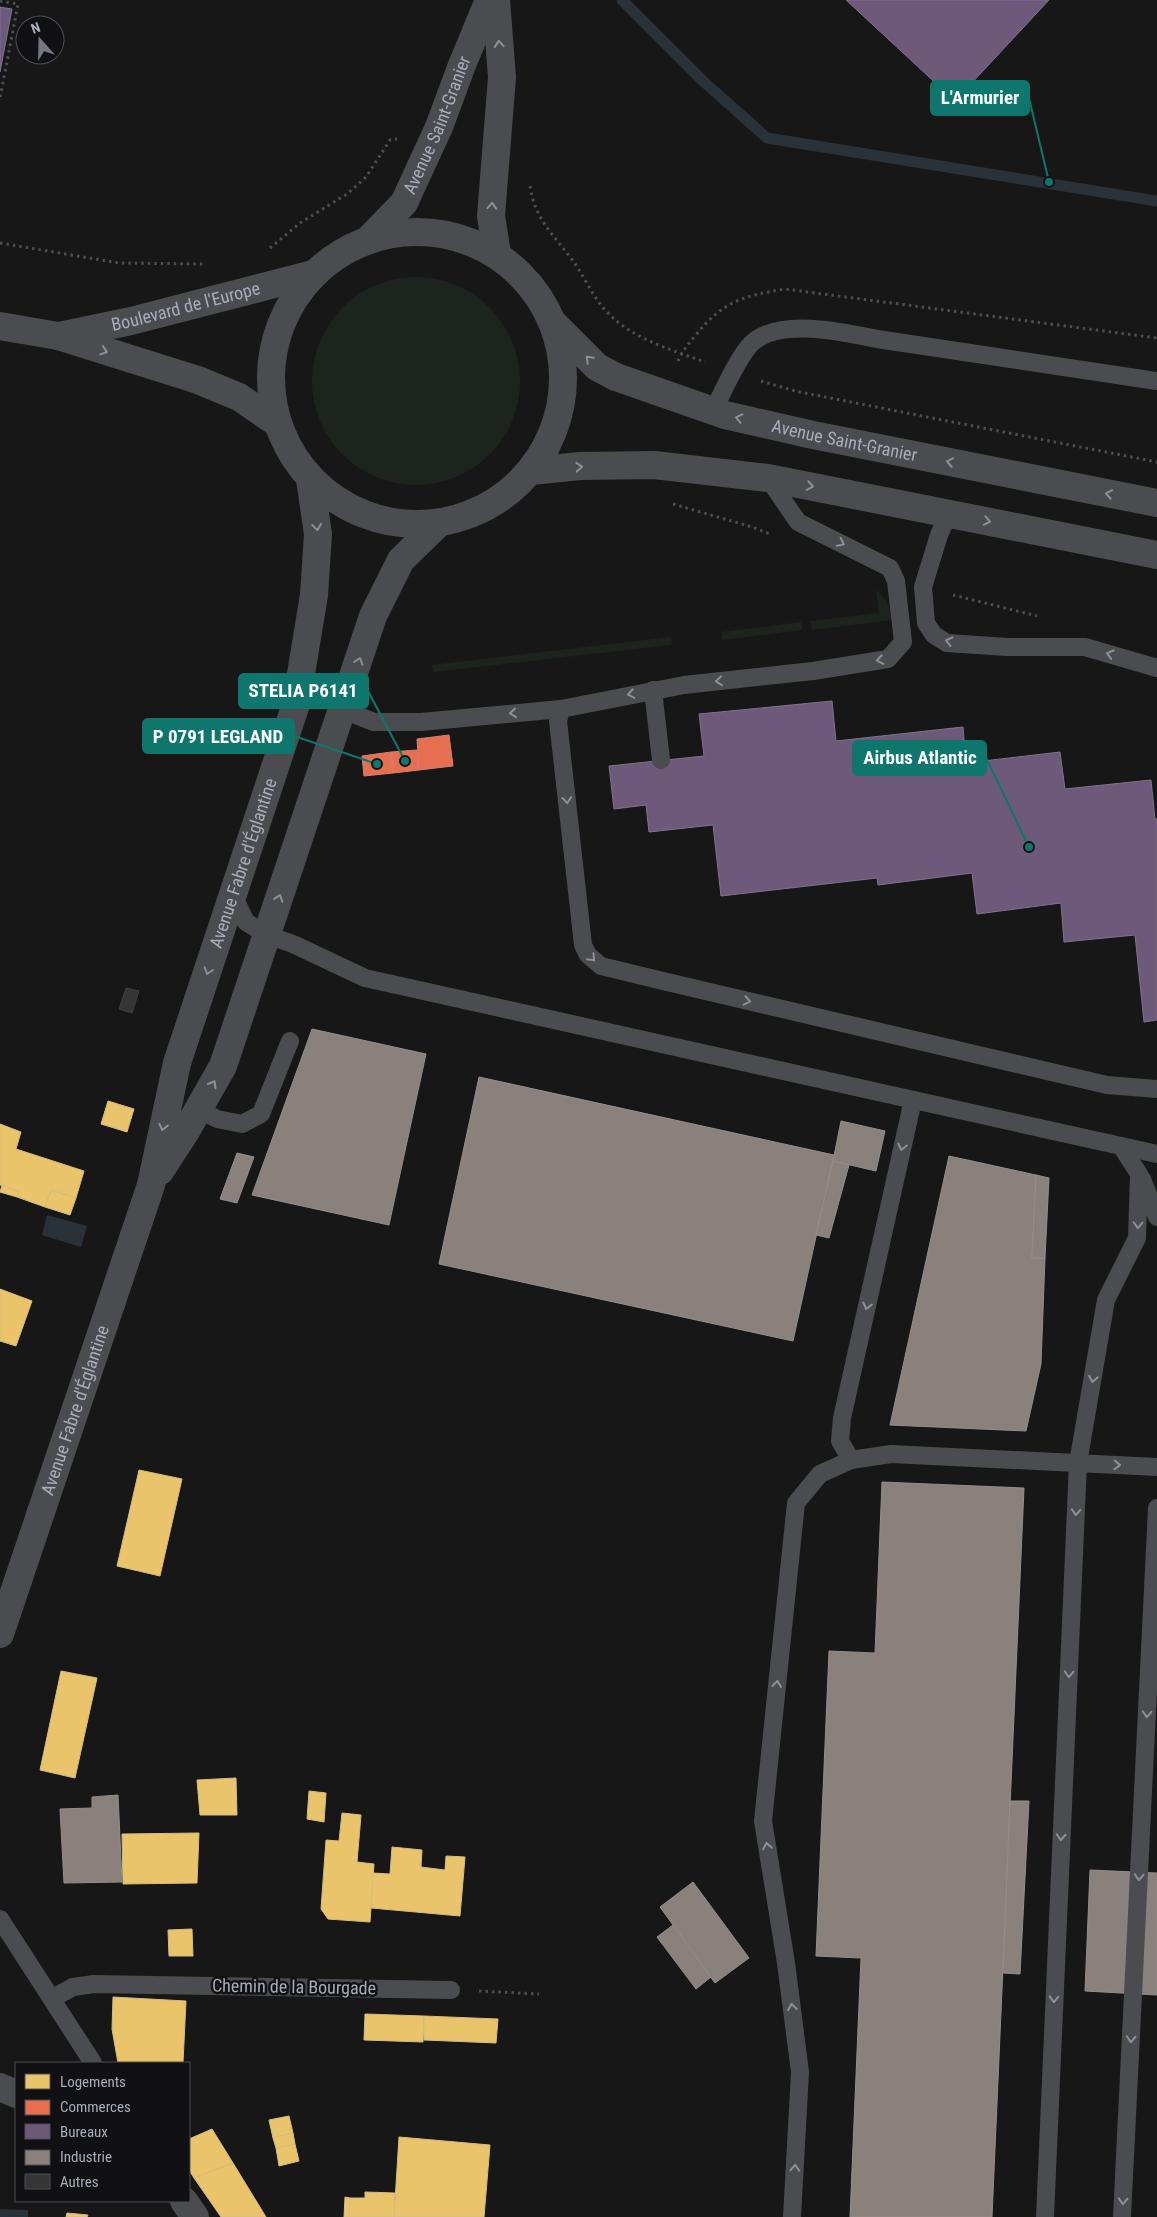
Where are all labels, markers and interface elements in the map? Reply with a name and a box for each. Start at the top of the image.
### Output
north arrow [15,15,65,65]
text: N [29,19,42,37]
one-way arrow [494,39,505,47]
street label: Avenue Saint-Granier [399,52,475,197]
callout: L'Armurier [931,81,1029,115]
text: L'Armurier [941,86,1019,109]
one-way arrow [486,201,497,209]
street label: Boulevard de l'Europe [109,277,262,335]
one-way arrow [99,346,108,356]
one-way arrow [586,356,595,365]
one-way arrow [735,413,744,424]
street label: Avenue Saint-Granier [770,415,920,465]
one-way arrow [945,458,954,468]
one-way arrow [576,461,584,472]
one-way arrow [806,480,815,491]
one-way arrow [1105,489,1114,500]
one-way arrow [982,515,991,526]
one-way arrow [311,523,322,531]
one-way arrow [836,537,845,547]
one-way arrow [945,636,954,647]
one-way arrow [1107,650,1115,660]
one-way arrow [876,655,884,665]
one-way arrow [353,657,363,666]
callout: STELIA P6141 [239,674,368,708]
one-way arrow [715,675,723,686]
text: STELIA P6141 [248,679,358,702]
one-way arrow [626,689,635,699]
one-way arrow [509,708,517,719]
callout: P 0791 LEGLAND [143,719,294,753]
text: P 0791 LEGLAND [153,725,283,748]
callout: Airbus Atlantic [853,741,986,775]
text: Airbus Atlantic [863,746,977,769]
street label: Avenue Fabre d'Églantine [205,775,281,951]
one-way arrow [561,796,572,804]
one-way arrow [274,894,284,903]
one-way arrow [586,952,595,961]
one-way arrow [203,966,213,975]
one-way arrow [743,995,752,1006]
one-way arrow [207,1080,217,1089]
one-way arrow [159,1123,169,1132]
one-way arrow [898,1143,908,1152]
one-way arrow [1132,1221,1143,1229]
one-way arrow [862,1302,873,1310]
street label: Avenue Fabre d'Églantine [36,1323,113,1498]
one-way arrow [1088,1374,1098,1383]
one-way arrow [1114,1460,1122,1470]
one-way arrow [1070,1508,1081,1516]
one-way arrow [1063,1671,1074,1679]
one-way arrow [771,1680,782,1688]
one-way arrow [1142,1710,1153,1718]
one-way arrow [1056,1833,1067,1841]
one-way arrow [763,1842,773,1850]
one-way arrow [1134,1873,1145,1881]
street label: Chemin de la Bourgade [212,1975,376,1998]
one-way arrow [1049,1995,1060,2003]
one-way arrow [787,2002,798,2010]
one-way arrow [1126,2035,1137,2043]
legend [15,2062,190,2202]
text: Logements [60,2073,126,2091]
text: Commerces [60,2098,131,2116]
text: Bureaux [60,2123,108,2141]
text: Industrie [60,2148,112,2166]
one-way arrow [789,2164,800,2172]
text: Autres [60,2173,99,2191]
one-way arrow [1118,2197,1129,2205]

